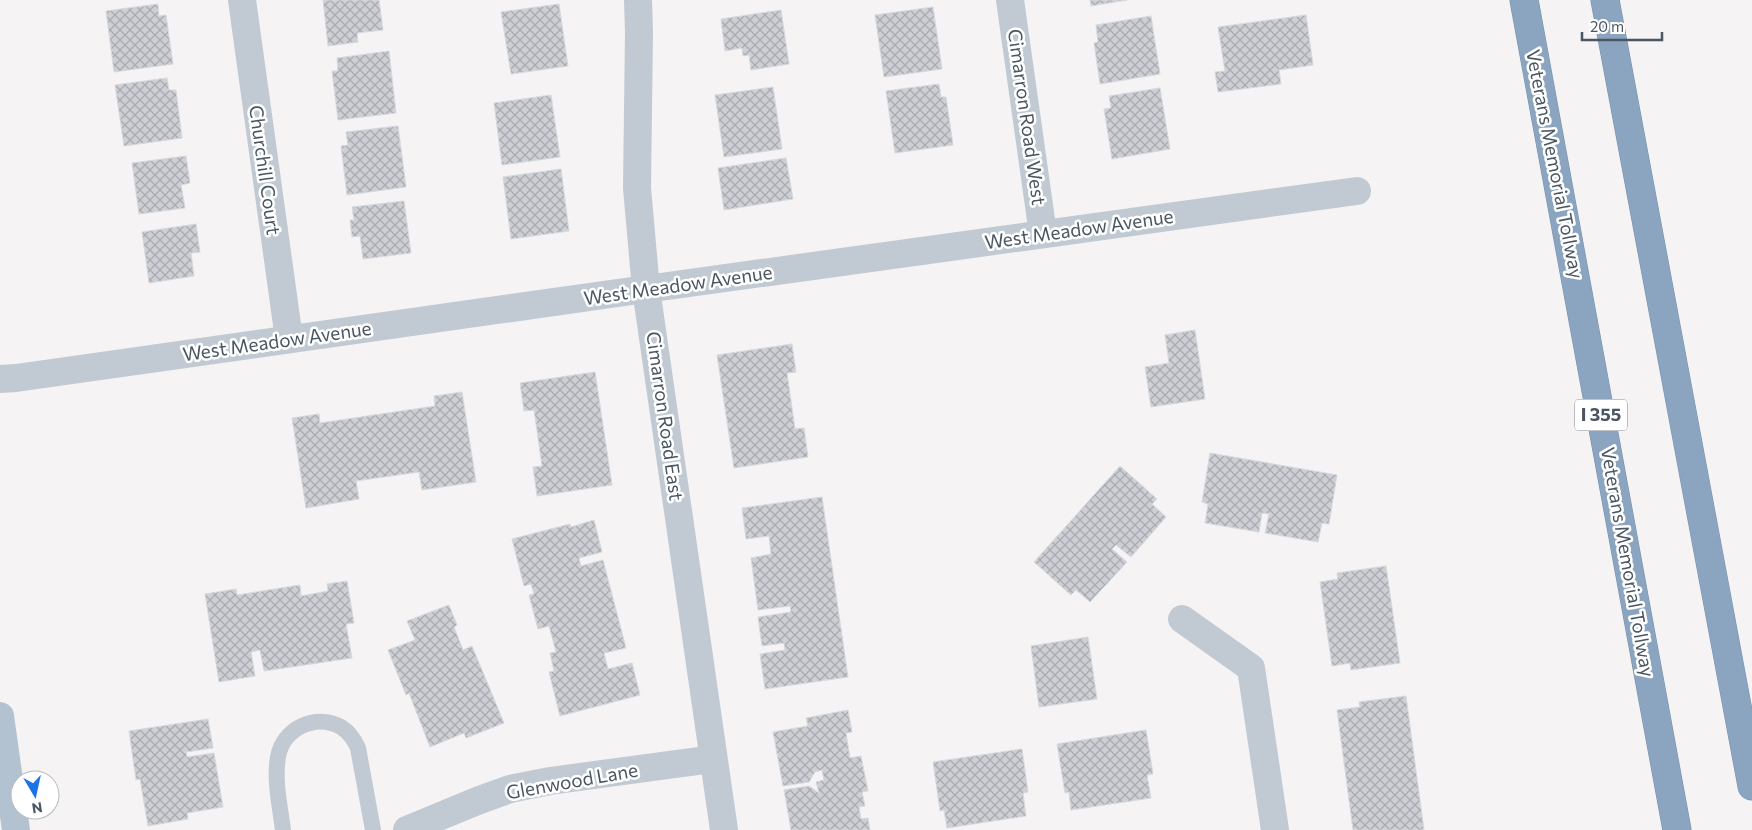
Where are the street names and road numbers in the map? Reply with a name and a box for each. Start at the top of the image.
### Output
street label: Cimarron Road West [1004,27,1051,207]
street label: Veterans Memorial Tollway [1522,47,1589,281]
street label: Churchill Court [245,104,286,236]
street label: West Meadow Avenue [983,204,1175,253]
street label: West Meadow Avenue [582,260,774,309]
street label: West Meadow Avenue [181,316,373,365]
street label: Cimarron Road East [642,330,689,502]
road number: I 355 [1575,400,1627,430]
street label: Veterans Memorial Tollway [1597,445,1660,679]
street label: Glenwood Lane [504,758,640,803]

